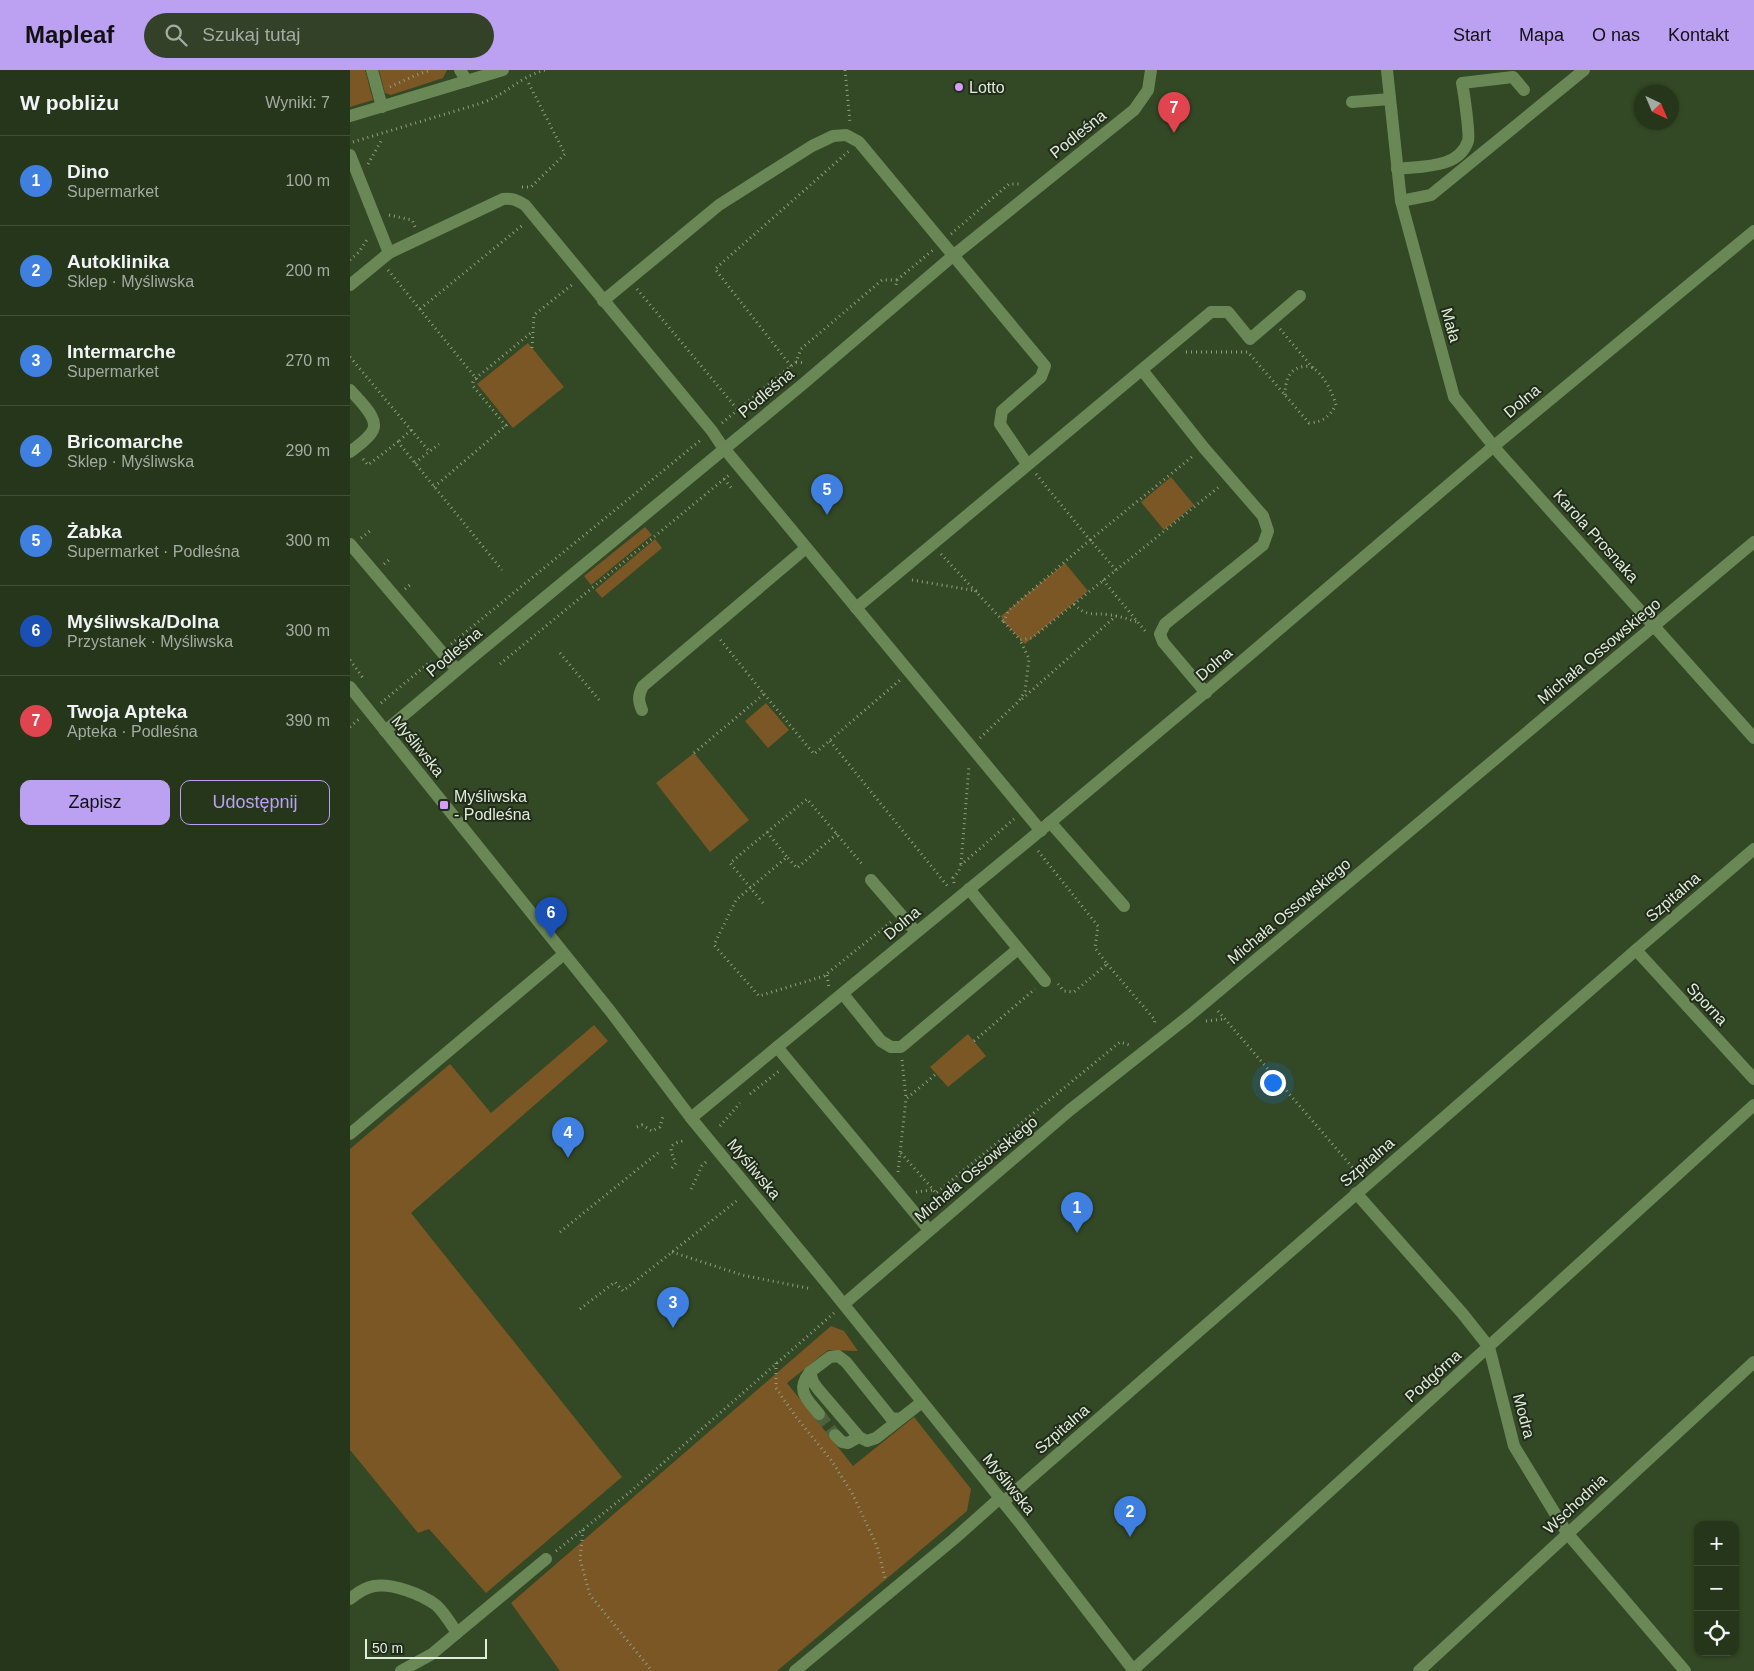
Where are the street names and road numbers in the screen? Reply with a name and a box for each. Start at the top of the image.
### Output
street label: Podleśna [1047,106,1109,162]
street label: Mała [1438,306,1464,344]
street label: Podleśna [735,365,797,421]
street label: Dolna [1501,381,1544,421]
street label: Karola Prosnaka [1550,486,1642,586]
street label: Michała Ossowskiego [1534,595,1664,707]
street label: Podleśna [423,624,485,680]
street label: Dolna [1193,644,1235,684]
street label: Myśliwska [388,712,448,780]
street label: Michała Ossowskiego [1224,855,1354,967]
street label: Szpitalna [1643,869,1703,925]
street label: Dolna [881,903,924,943]
street label: Sporna [1683,979,1731,1029]
street label: Michała Ossowskiego [911,1113,1041,1225]
street label: Szpitalna [1337,1134,1397,1190]
street label: Myśliwska [724,1136,784,1202]
street label: Podgórna [1402,1346,1465,1406]
street label: Modra [1510,1392,1538,1440]
street label: Szpitalna [1032,1401,1092,1457]
street label: Myśliwska [979,1450,1039,1518]
street label: Wschodnia [1540,1471,1610,1537]

